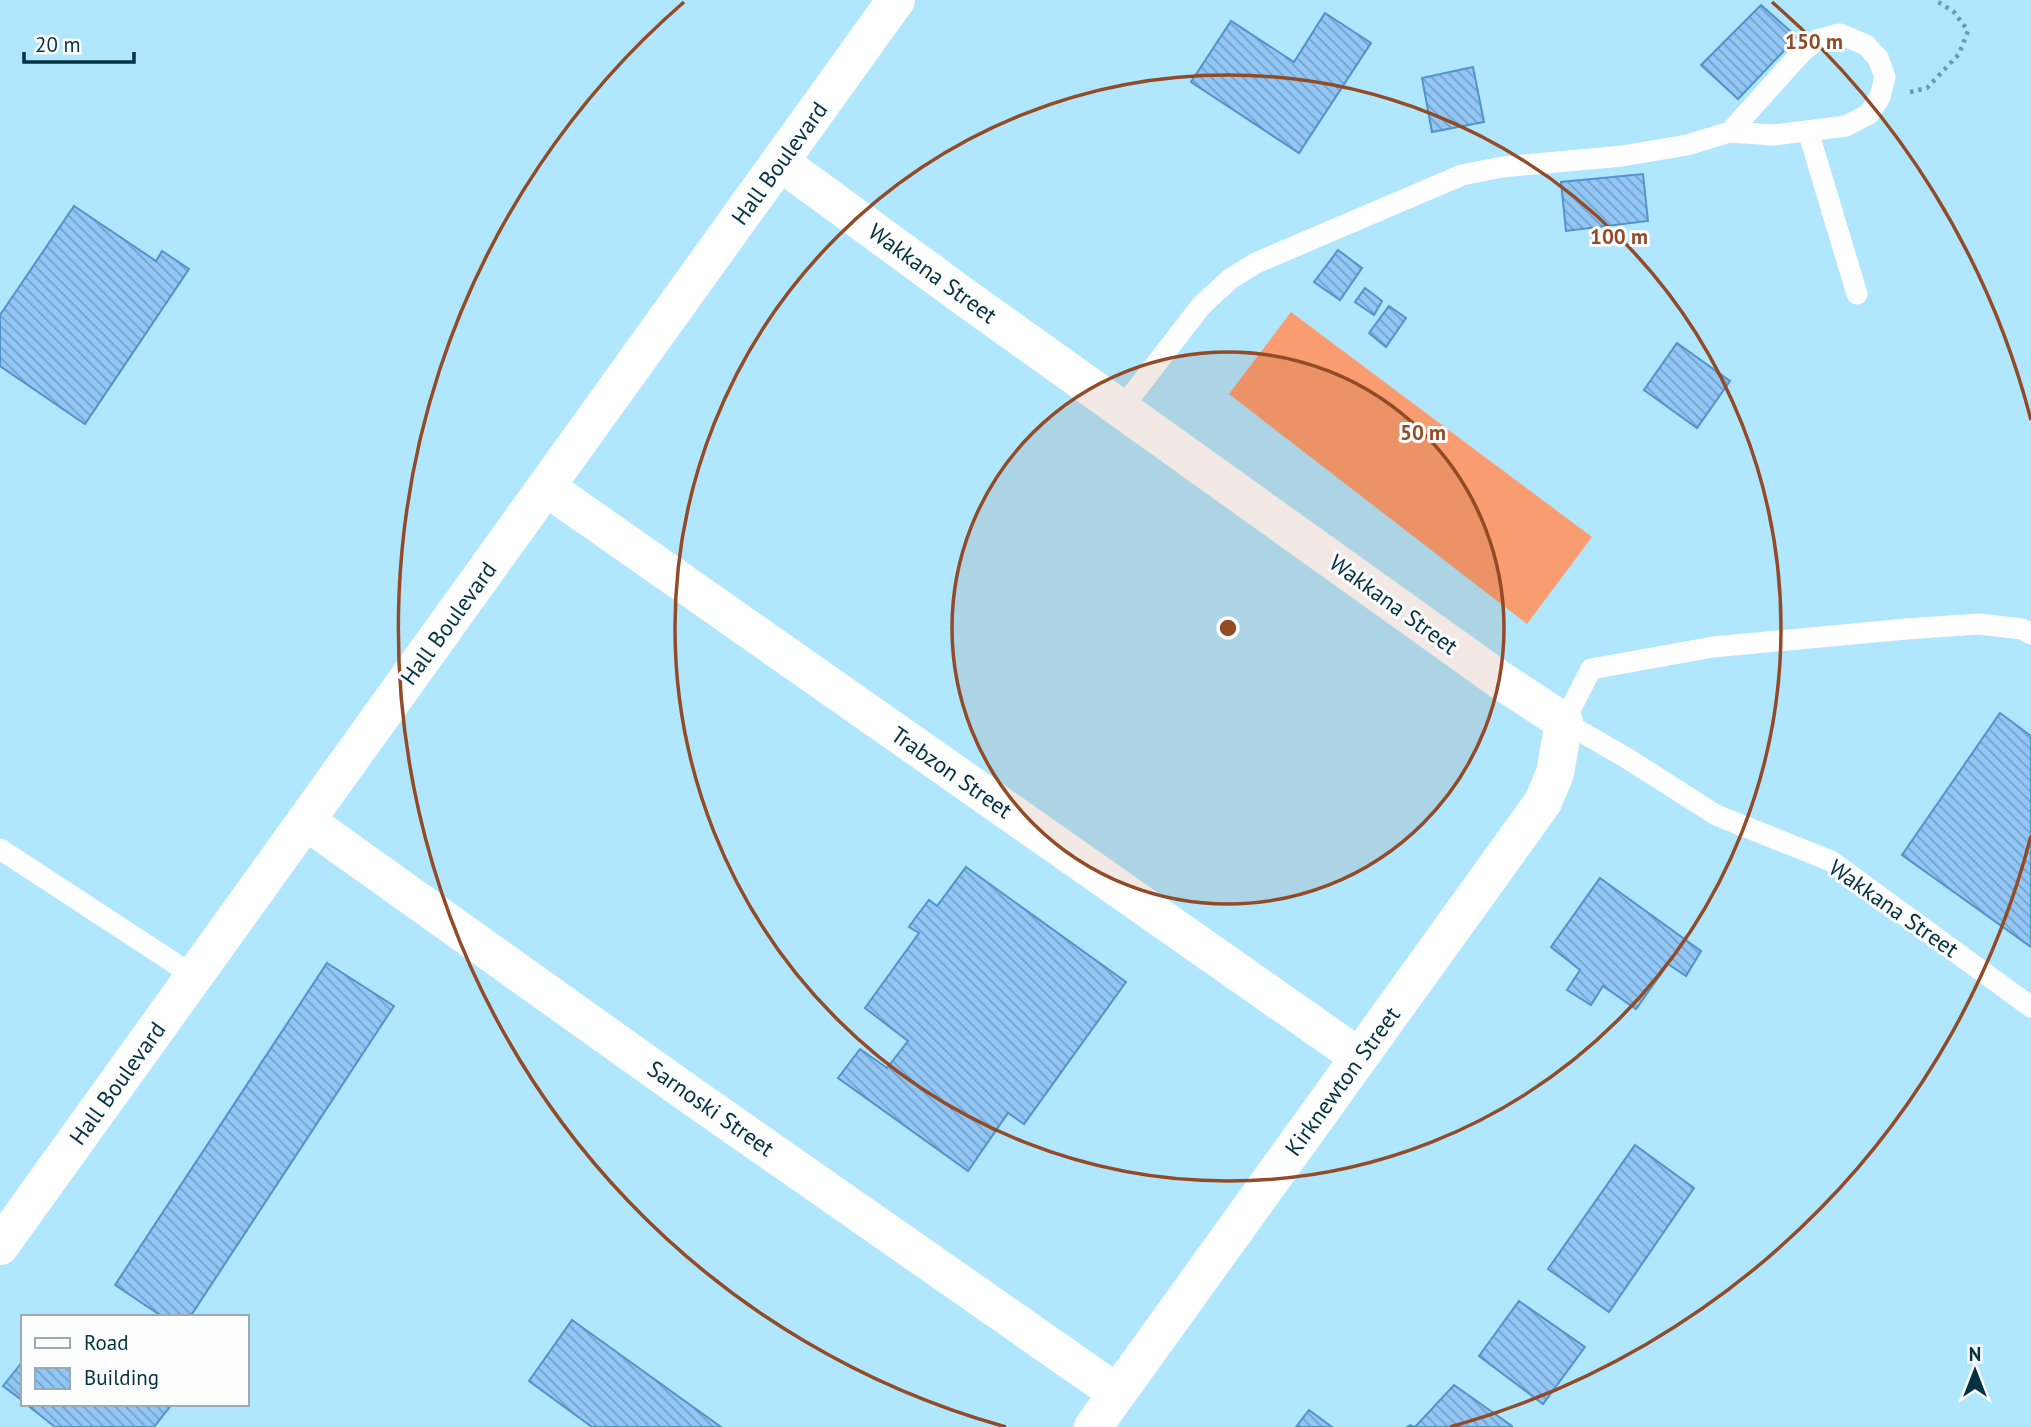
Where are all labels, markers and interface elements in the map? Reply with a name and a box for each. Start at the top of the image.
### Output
scale bar [24,21,135,65]
text: 150 m [1785,28,1843,55]
text: 20 m [35,31,81,58]
street label: Hall Boulevard [725,96,833,230]
street label: Wakkana Street [863,217,1003,329]
text: 100 m [1590,223,1648,250]
text: 50 m [1400,419,1446,446]
street label: Wakkana Street [1324,548,1464,660]
street label: Hall Boulevard [394,556,502,690]
centre of rings [1216,616,1240,640]
street label: Trabzon Street [886,720,1018,825]
street label: Wakkana Street [1823,853,1965,964]
street label: Kirknewton Street [1278,1001,1406,1161]
street label: Hall Boulevard [63,1016,171,1150]
street label: Sarnoski Street [642,1054,780,1162]
legend [21,1315,248,1406]
text: Road [84,1329,128,1356]
north arrow [1940,1336,2010,1406]
text: N [1969,1342,1981,1366]
text: Building [84,1364,159,1391]

